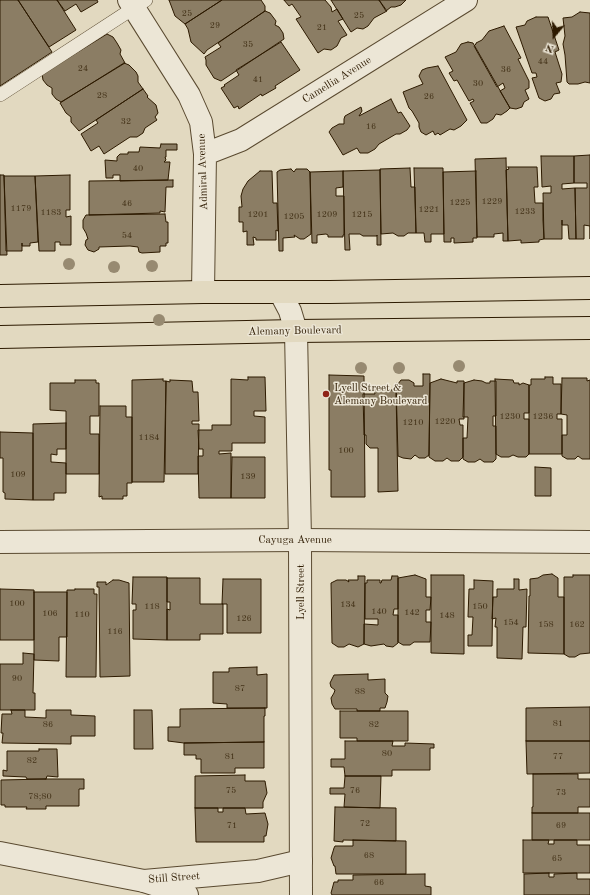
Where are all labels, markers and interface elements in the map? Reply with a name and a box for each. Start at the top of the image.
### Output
house number: 25 [182,9,192,19]
house number: 25 [354,11,364,21]
north arrow [534,16,574,56]
house number: 29 [210,21,220,31]
house number: 21 [317,23,327,33]
house number: 35 [243,40,253,50]
text: N [544,41,556,54]
street label: Camellia Avenue [300,53,374,107]
house number: 44 [538,57,548,67]
house number: 24 [78,64,88,74]
house number: 36 [501,65,511,75]
house number: 41 [253,75,263,85]
house number: 30 [473,79,483,89]
house number: 28 [97,91,107,101]
house number: 26 [424,92,434,102]
house number: 32 [121,117,131,127]
house number: 16 [366,122,376,132]
street label: Admiral Avenue [195,133,211,211]
house number: 40 [133,164,143,174]
house number: 1229 [482,197,502,207]
house number: 1225 [450,198,470,208]
house number: 46 [122,199,132,209]
house number: 1179 [11,204,31,214]
house number: 1221 [419,205,439,215]
house number: 1233 [515,207,535,217]
house number: 1183 [41,208,61,218]
house number: 1201 [248,210,268,220]
house number: 1209 [317,210,337,220]
house number: 1215 [352,210,372,220]
house number: 1205 [284,212,304,222]
house number: 54 [122,231,132,241]
street label: Alemany Boulevard [248,324,342,338]
place label: Lyell Street & Alemany Boulevard [334,381,428,407]
marker: Lyell Street & Alemany Boulevard [321,389,331,399]
house number: 1230 [500,412,520,422]
house number: 1236 [533,412,553,422]
house number: 1220 [435,417,455,427]
house number: 1210 [403,418,423,428]
house number: 1184 [139,433,159,443]
house number: 100 [338,446,354,456]
house number: 109 [10,470,26,480]
house number: 139 [240,472,256,482]
street label: Cayuga Avenue [258,533,332,547]
street label: Lyell Street [294,564,308,620]
house number: 100 [9,599,25,609]
house number: 134 [340,600,356,610]
house number: 118 [144,602,160,612]
house number: 150 [472,602,488,612]
house number: 140 [371,607,387,617]
house number: 142 [404,608,420,618]
house number: 106 [42,609,58,619]
house number: 110 [74,610,90,620]
house number: 148 [439,611,455,621]
house number: 126 [236,614,252,624]
house number: 154 [503,618,519,628]
house number: 158 [538,620,554,630]
house number: 162 [569,620,585,630]
house number: 116 [107,627,123,637]
house number: 90 [12,674,22,684]
house number: 87 [235,684,245,694]
house number: 88 [355,687,365,697]
house number: 81 [553,719,563,729]
house number: 86 [43,720,53,730]
house number: 82 [369,720,379,730]
house number: 80 [382,749,392,759]
house number: 81 [225,752,235,762]
house number: 77 [553,752,563,762]
house number: 82 [27,756,37,766]
house number: 75 [226,786,236,796]
house number: 76 [350,786,360,796]
house number: 73 [556,788,566,798]
house number: 78;80 [28,792,52,802]
house number: 72 [360,819,370,829]
house number: 71 [227,821,237,831]
house number: 69 [556,821,566,831]
house number: 68 [364,851,374,861]
house number: 65 [552,854,562,864]
street label: Still Street [148,870,200,886]
house number: 66 [374,878,384,888]

